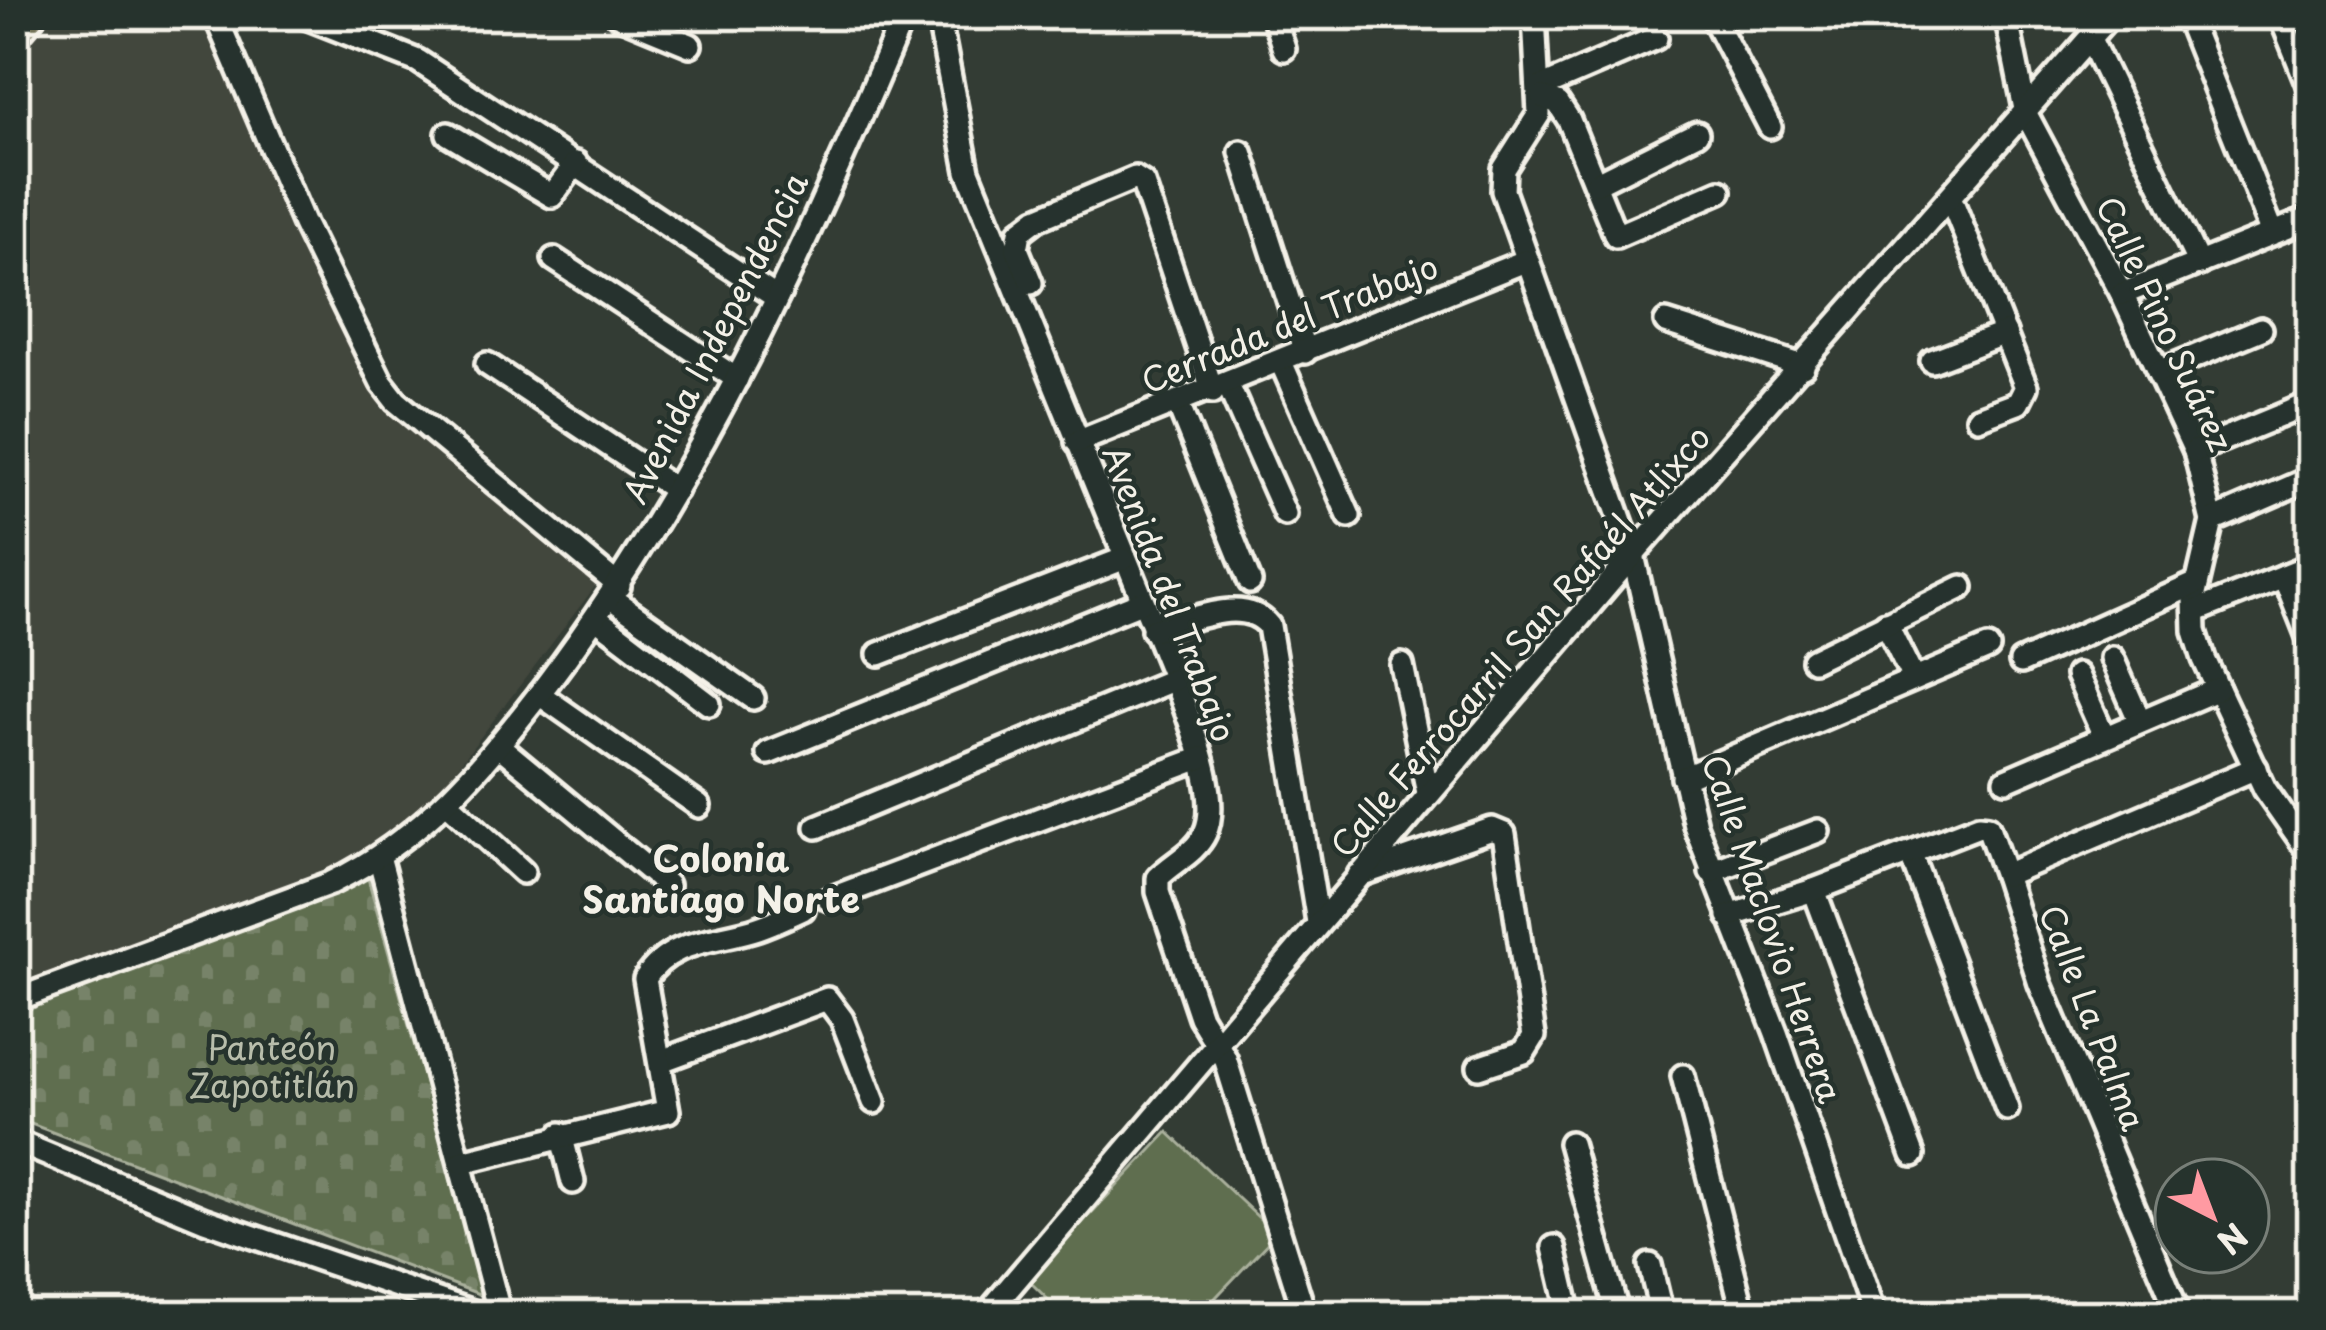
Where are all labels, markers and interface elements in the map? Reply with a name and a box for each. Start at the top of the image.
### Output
street label: Avenida Independencia [609,162,820,511]
street label: Calle Pino Suárez [2085,187,2247,459]
street label: Cerrada del Trabajo [1133,240,1445,404]
street label: Calle Ferrocarril San Rafaél Atlixco [1317,413,1721,867]
street label: Avenida del Trabajo [1091,438,1251,748]
street label: Calle Maclovio Herrera [1691,747,1857,1109]
district label: Colonia Santiago Norte [582,830,860,925]
street label: Calle La Palma [2028,897,2160,1137]
park label: Panteón Zapotitlán [189,1021,355,1109]
north arrow [2152,1156,2272,1276]
text: N [2207,1212,2260,1267]

